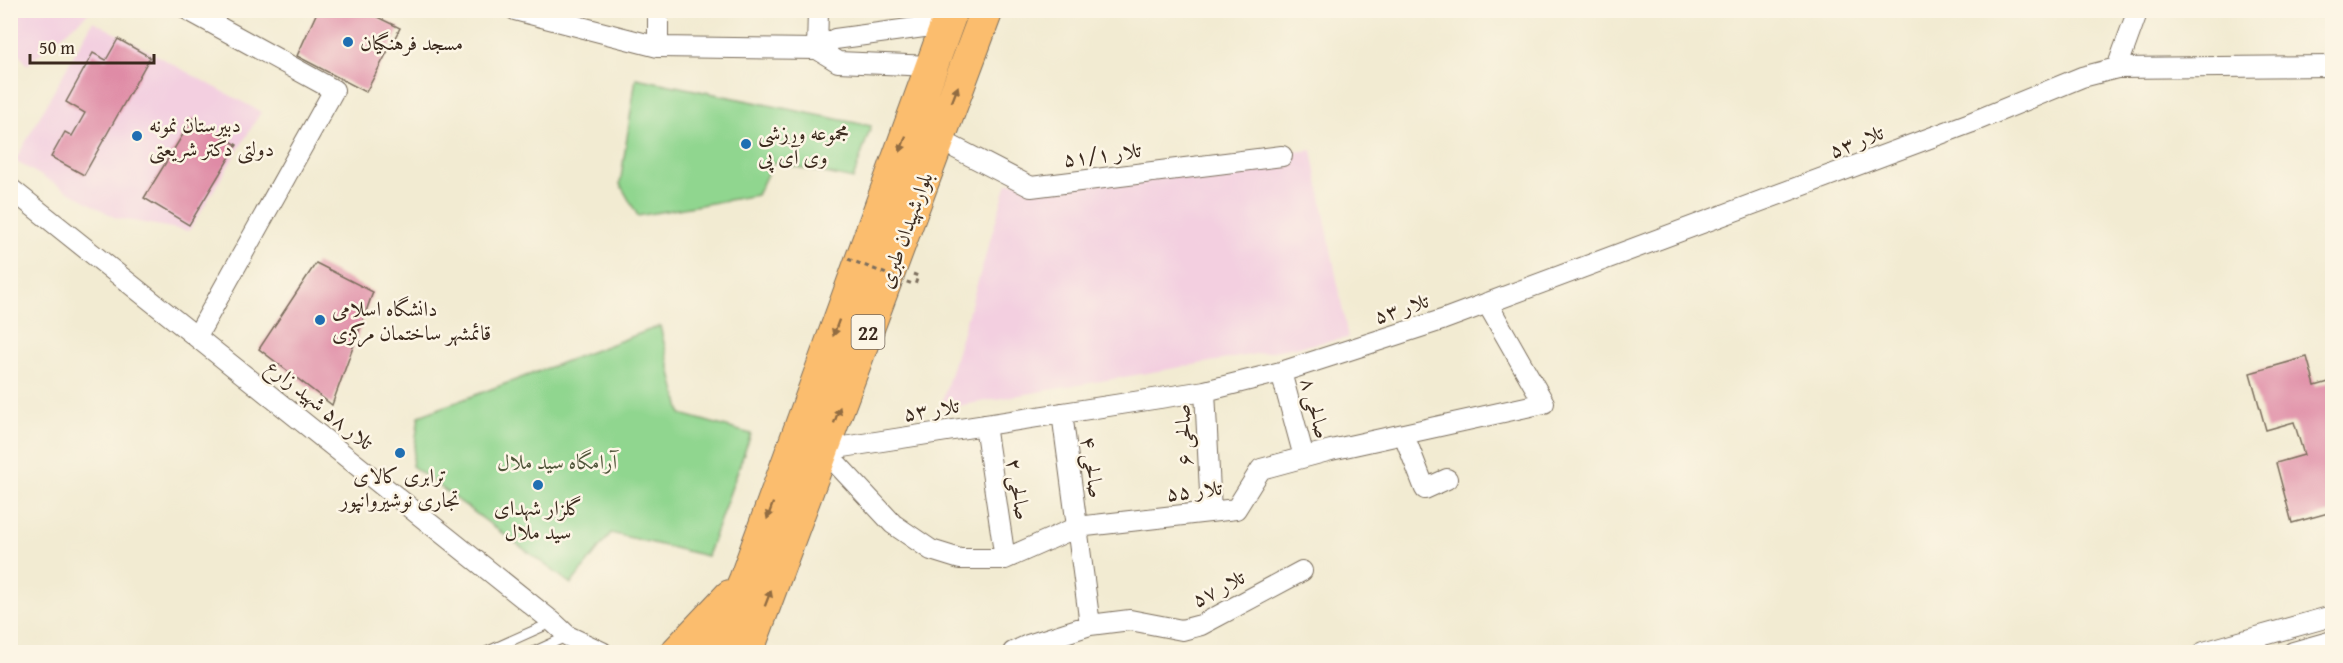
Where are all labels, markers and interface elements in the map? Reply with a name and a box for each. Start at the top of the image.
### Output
scale bar [30,27,154,65]
place label: مسجد فرهنگیان [360,27,463,58]
text: 50 m [39,34,75,61]
marker: مسجد فرهنگیان [341,35,355,49]
one-way arrow [950,85,960,103]
place label: دبیرستان نمونه دولتی دکتر شریعتی [149,109,274,164]
street label: تلار ۵۳ [1824,116,1889,166]
place label: مجموعه ورزشی وی آی پی [758,117,849,173]
marker: دبیرستان نمونه دولتی دکتر شریعتی [130,129,144,143]
street label: تلار ۵۱/۱ [1061,134,1144,174]
one-way arrow [897,135,907,153]
marker: مجموعه ورزشی وی آی پی [739,137,753,151]
street label: بلوارشهیدان طبری [870,168,940,292]
street label: تلار ۵۳ [1370,284,1433,331]
place label: دانشگاه اسلامی قائمشهر ساختمان مرکزی [332,293,491,348]
marker: دانشگاه اسلامی قائمشهر ساختمان مرکزی [313,313,327,327]
road number: 22 [852,315,884,349]
one-way arrow [831,319,841,337]
street label: تلار ۵۸ شهید زارع [258,351,381,460]
street label: صالحی ۸ [1293,374,1339,442]
street label: تلار ۵۳ [901,389,962,429]
street label: صالحی ۶ [1166,403,1200,467]
one-way arrow [832,406,842,424]
street label: صالحی ۴ [1073,434,1113,500]
marker: ترابری کالای تجاری نوشیروانپور [393,446,407,460]
park label: آرامگاه سید ملال [497,446,619,477]
street label: صالحی ۲ [999,456,1039,522]
place label: ترابری کالای تجاری نوشیروانپور [338,460,460,515]
street label: تلار ۵۵ [1164,472,1225,508]
marker: گلزار شهدای سید ملال [531,478,545,492]
place label: گلزار شهدای سید ملال [494,492,582,547]
one-way arrow [765,502,775,520]
street label: تلار ۵۷ [1186,561,1251,615]
one-way arrow [764,589,774,607]

